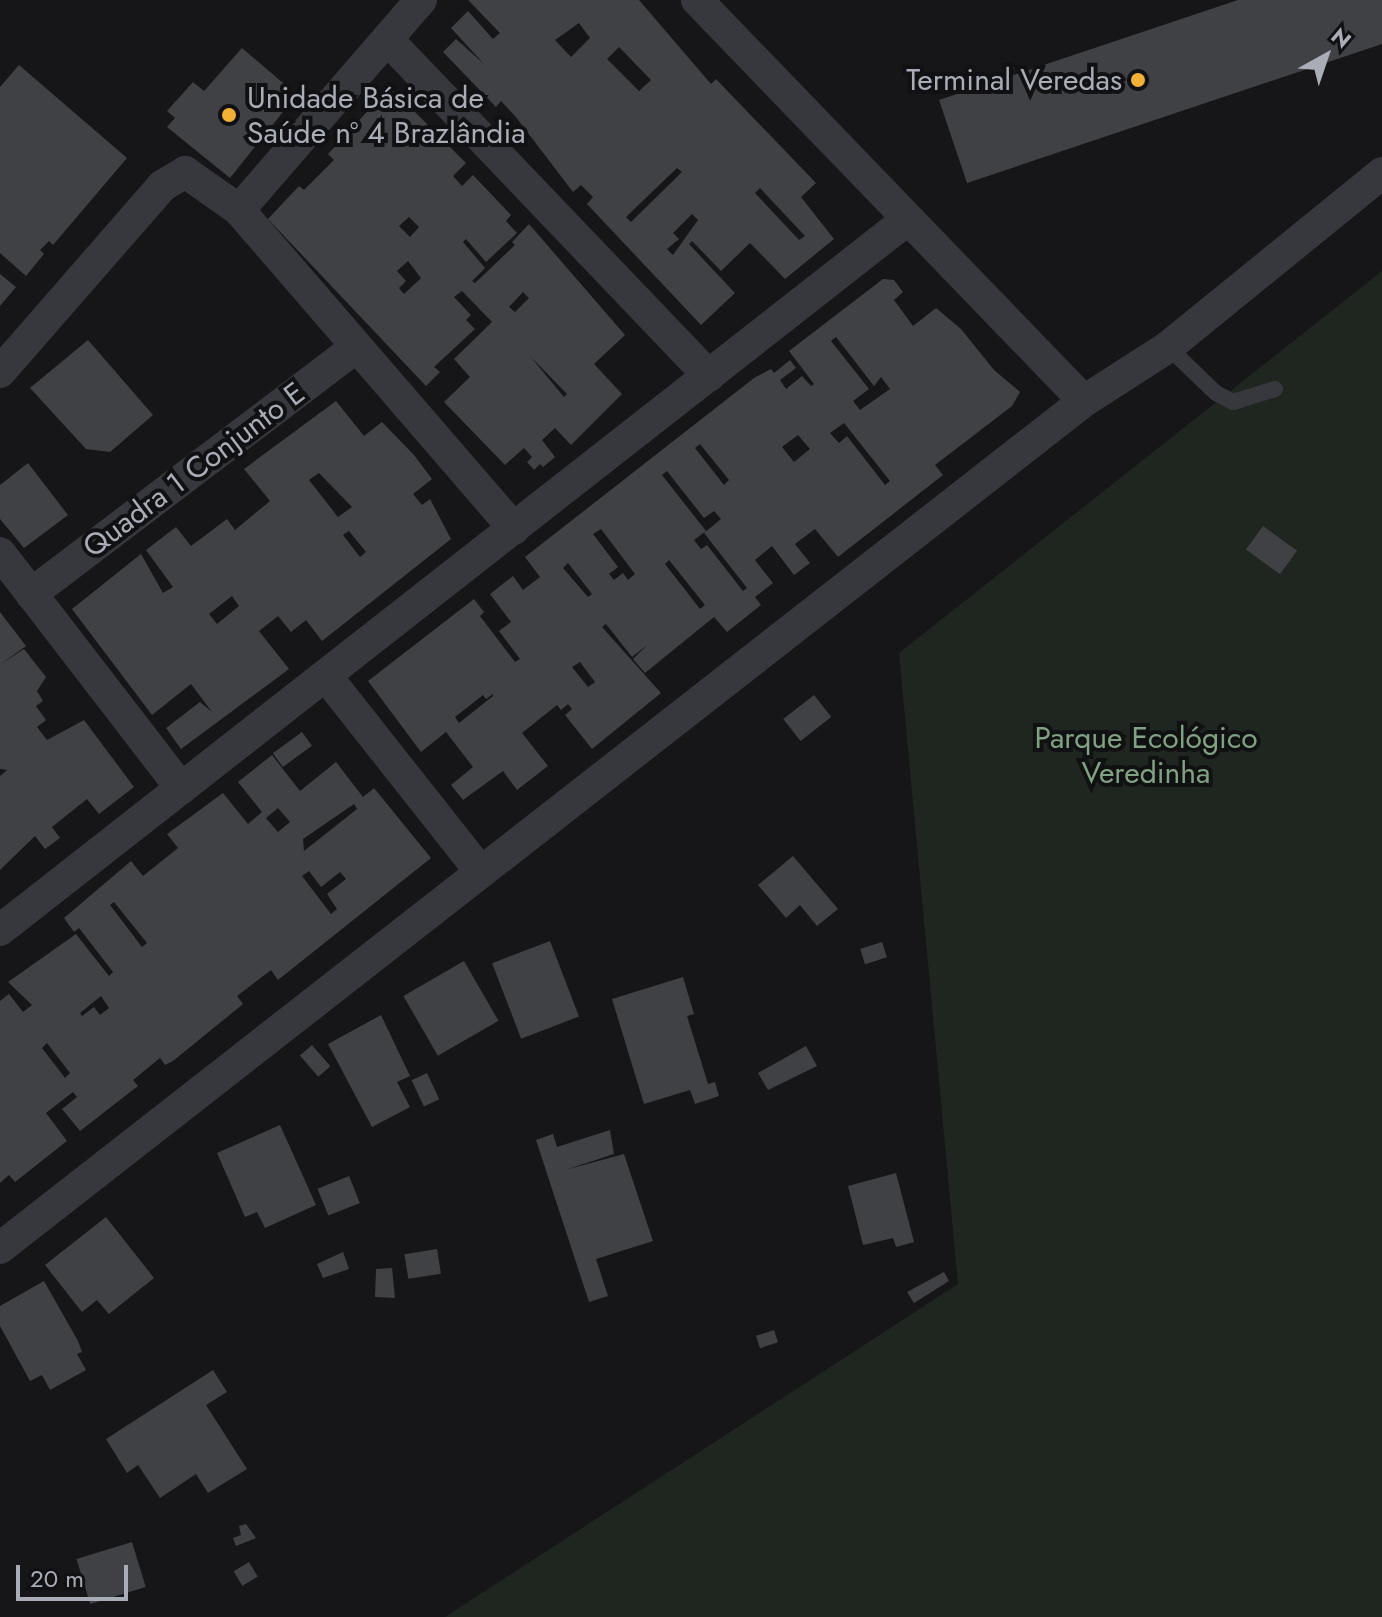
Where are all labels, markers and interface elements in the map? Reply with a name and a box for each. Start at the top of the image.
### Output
north arrow [1286,16,1366,96]
text: N [1324,20,1358,55]
place label: Terminal Veredas [906,62,1122,98]
marker: Terminal Veredas [1129,71,1147,89]
place label: Unidade Básica de Saúde nº 4 Brazlândia [247,80,526,150]
marker: Unidade Básica de Saúde nº 4 Brazlândia [218,104,240,126]
street label: Quadra 1 Conjunto E [76,375,312,565]
park label: Parque Ecológico Veredinha [1034,720,1258,790]
scale bar [20,1549,132,1599]
text: 20 m [30,1561,84,1596]

